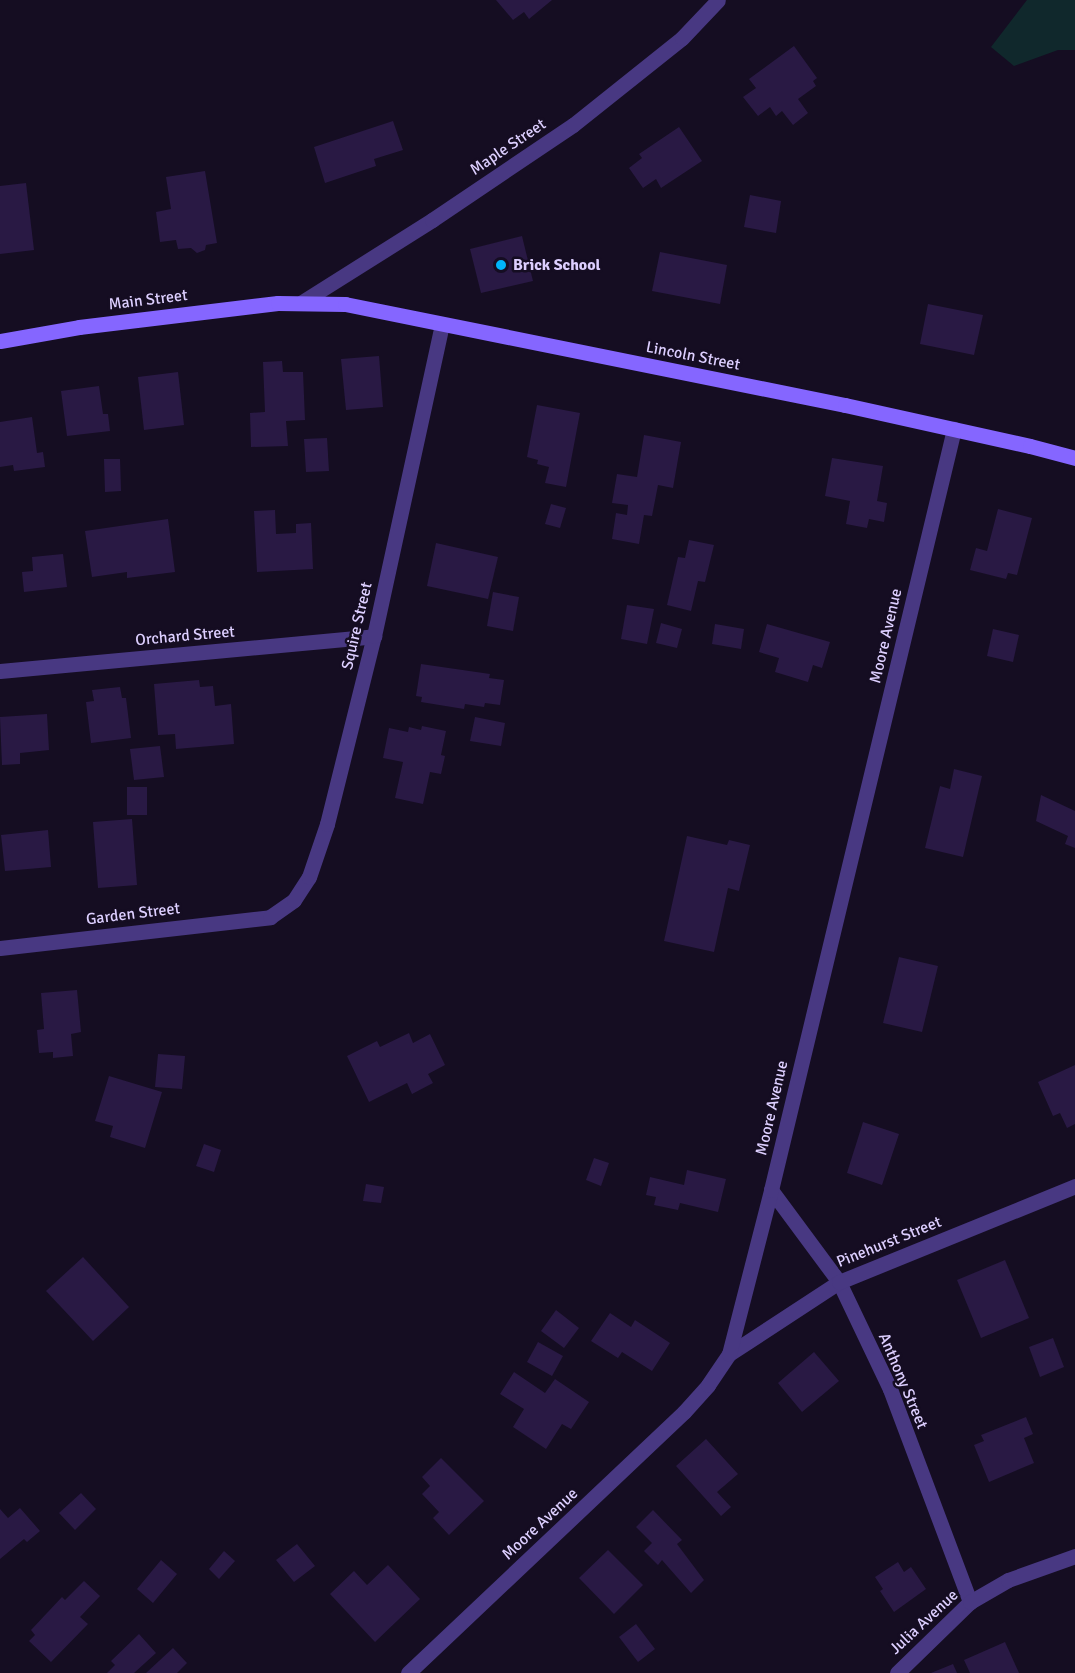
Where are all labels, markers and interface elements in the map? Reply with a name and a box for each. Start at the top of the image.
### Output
street label: Maple Street [466,115,550,179]
place label: Brick School [513,255,601,275]
marker: Brick School [494,258,508,272]
street label: Main Street [107,286,189,314]
street label: Lincoln Street [644,337,742,375]
street label: Squire Street [338,580,376,672]
street label: Moore Avenue [866,587,906,685]
street label: Orchard Street [134,622,236,650]
street label: Garden Street [85,899,181,929]
street label: Moore Avenue [752,1059,792,1157]
street label: Pinehurst Street [834,1212,944,1272]
street label: Anthony Street [874,1330,932,1432]
street label: Moore Avenue [498,1484,582,1564]
street label: Julia Avenue [886,1585,962,1659]

